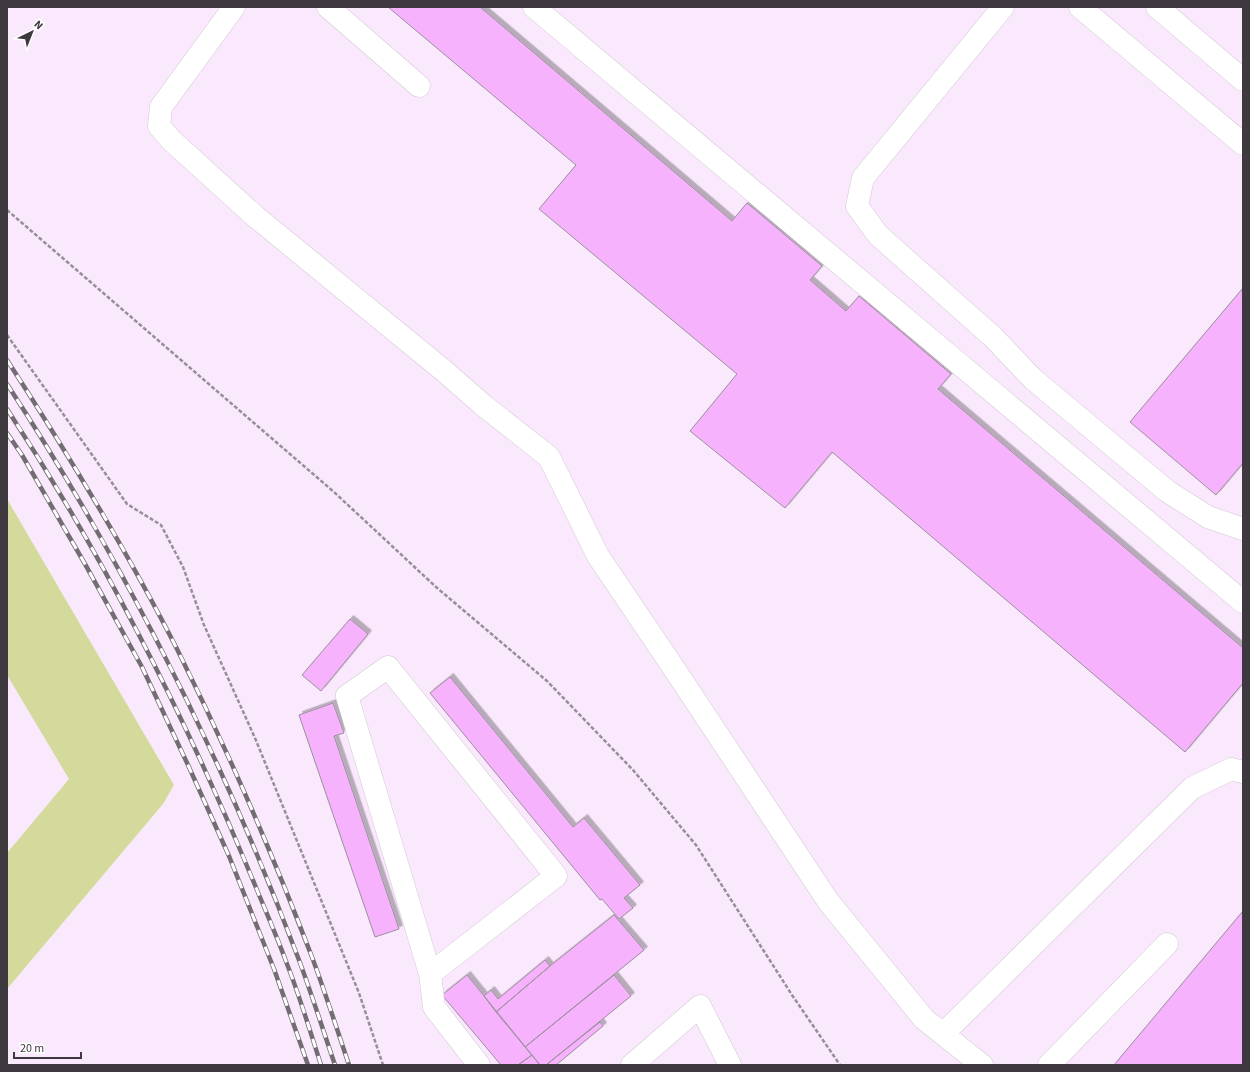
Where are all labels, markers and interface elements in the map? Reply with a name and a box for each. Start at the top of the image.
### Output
north arrow [12,12,52,52]
text: N [31,17,46,33]
scale bar [14,1034,81,1060]
text: 20 m [20,1040,44,1057]

